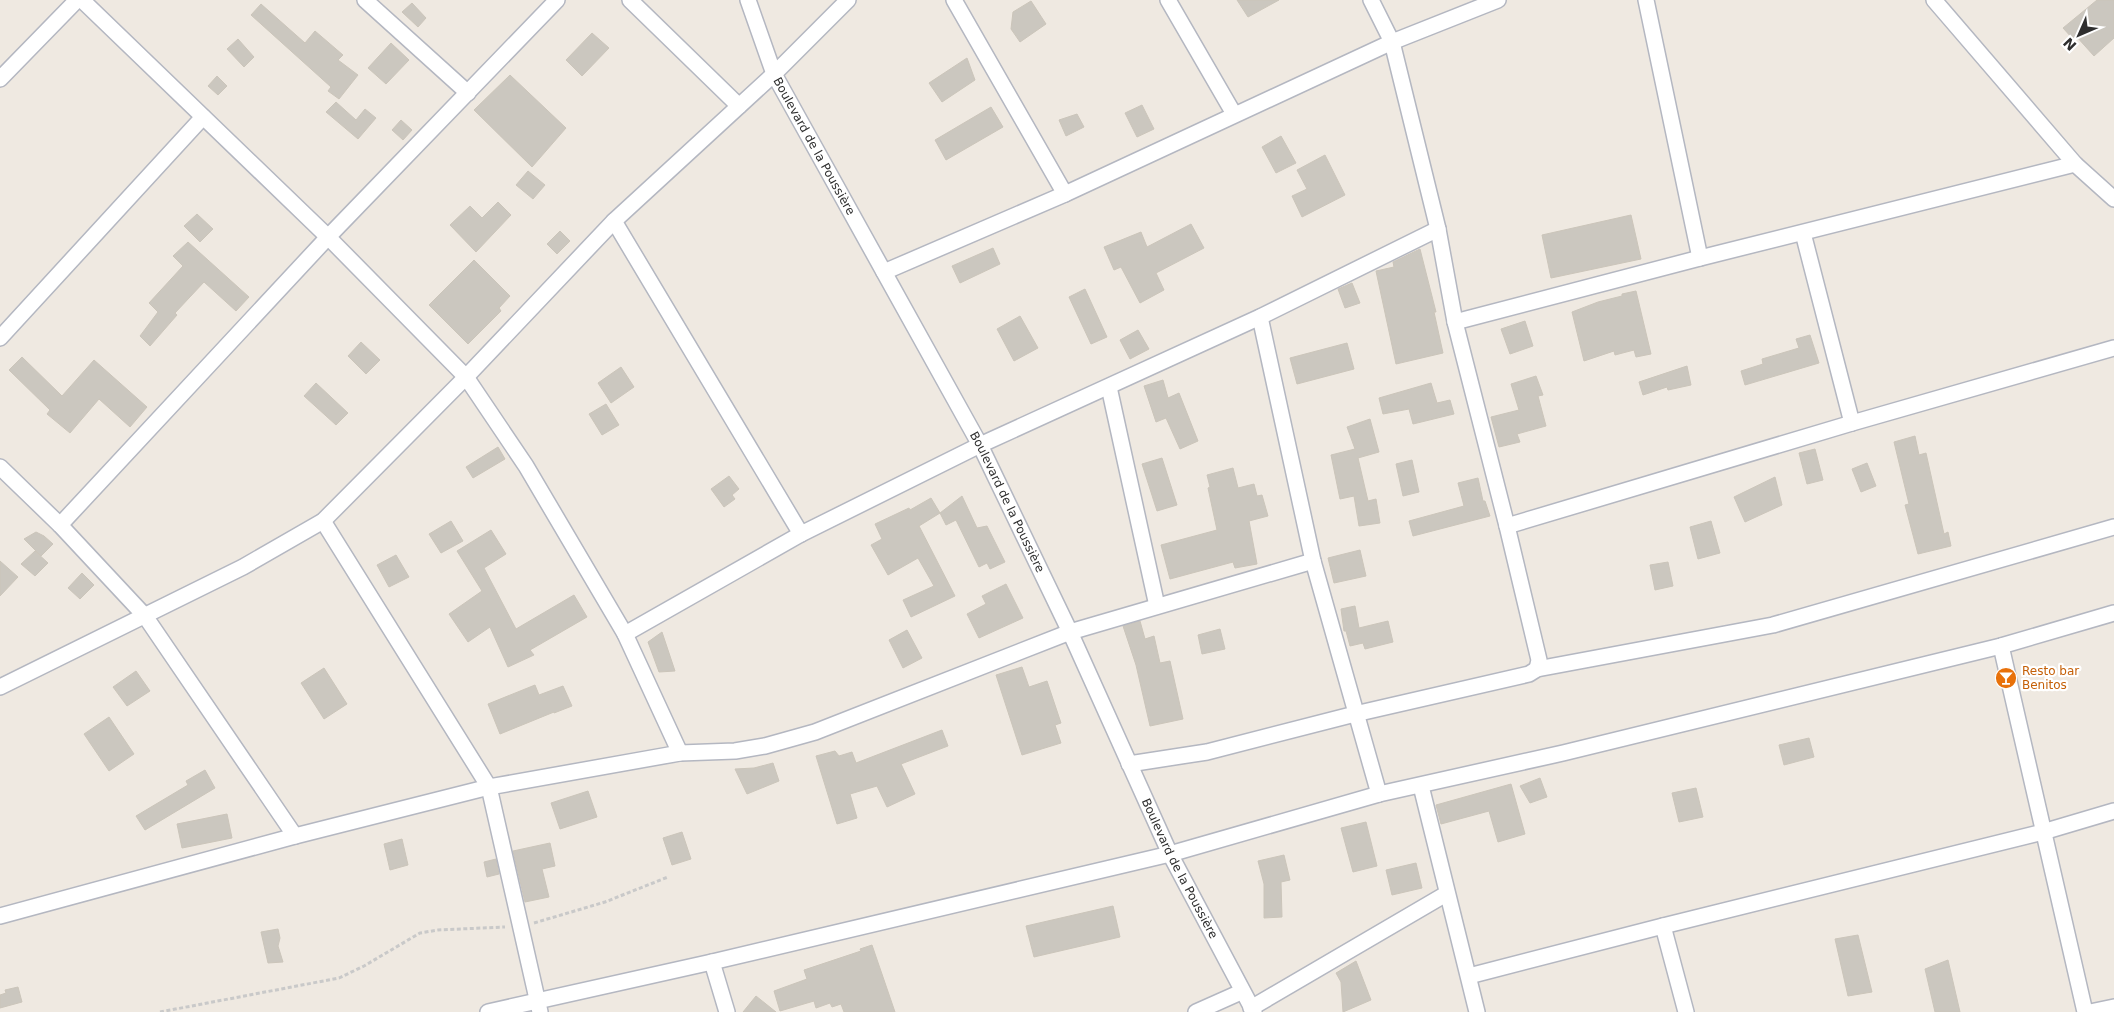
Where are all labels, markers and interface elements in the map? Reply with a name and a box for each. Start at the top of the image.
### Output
north arrow [2054,10,2104,60]
text: N [2060,34,2080,54]
street label: Boulevard de la Poussière [770,75,858,217]
street label: Boulevard de la Poussière [967,429,1047,575]
place label: Resto bar Benitos [2022,664,2079,692]
bar icon: Resto bar Benitos [1994,666,2018,690]
street label: Boulevard de la Poussière [1139,796,1221,941]

